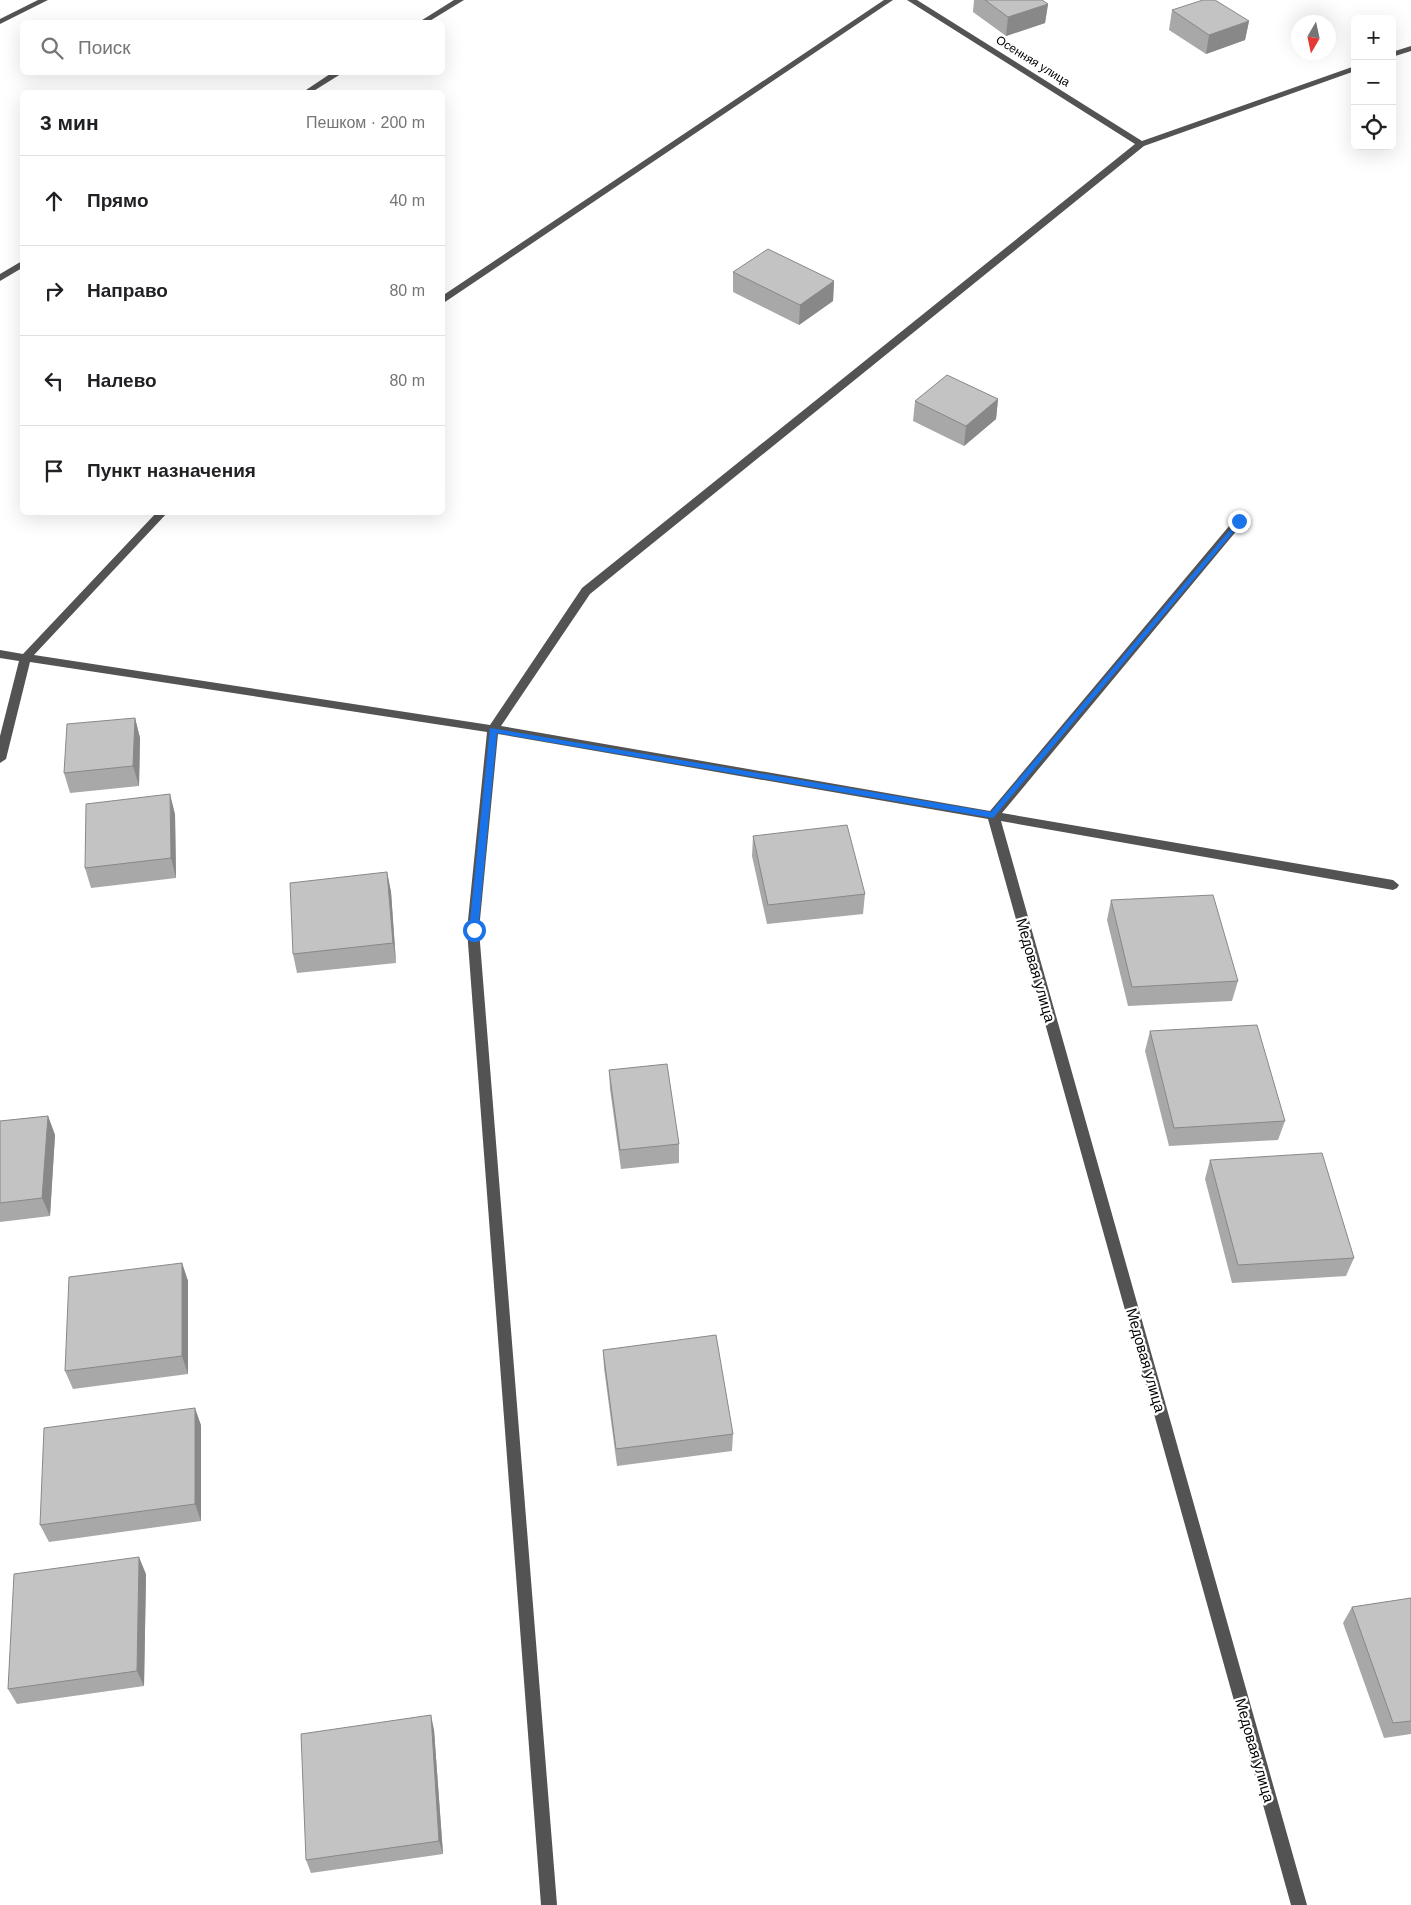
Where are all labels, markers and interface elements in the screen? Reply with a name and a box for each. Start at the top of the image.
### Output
north arrow [1291,15,1336,60]
map controls [1351,15,1396,150]
button: + [1351,15,1396,60]
search box [20,20,445,75]
street label: Осенняя улица [993,33,1073,90]
icon: search [38,34,66,62]
text: Поиск [78,37,131,58]
button: − [1351,60,1396,105]
button: locate [1351,105,1396,150]
text: 3 мин [40,111,99,134]
text: Пешком · 200 m [306,114,425,131]
icon: ahead [40,187,68,215]
text: Прямо [87,190,149,211]
text: 40 m [389,192,425,209]
icon: right [40,277,68,305]
text: Направо [87,280,168,301]
text: 80 m [389,282,425,299]
icon: left [40,367,68,395]
text: Налево [87,370,157,391]
text: 80 m [389,372,425,389]
icon: arrive [40,457,68,485]
text: Пункт назначения [87,460,256,481]
route end [1228,510,1251,533]
street label: Медовая улица [1013,916,1059,1025]
route start [463,919,486,942]
street label: Медовая улица [1123,1306,1169,1415]
street label: Медовая улица [1232,1696,1278,1805]

